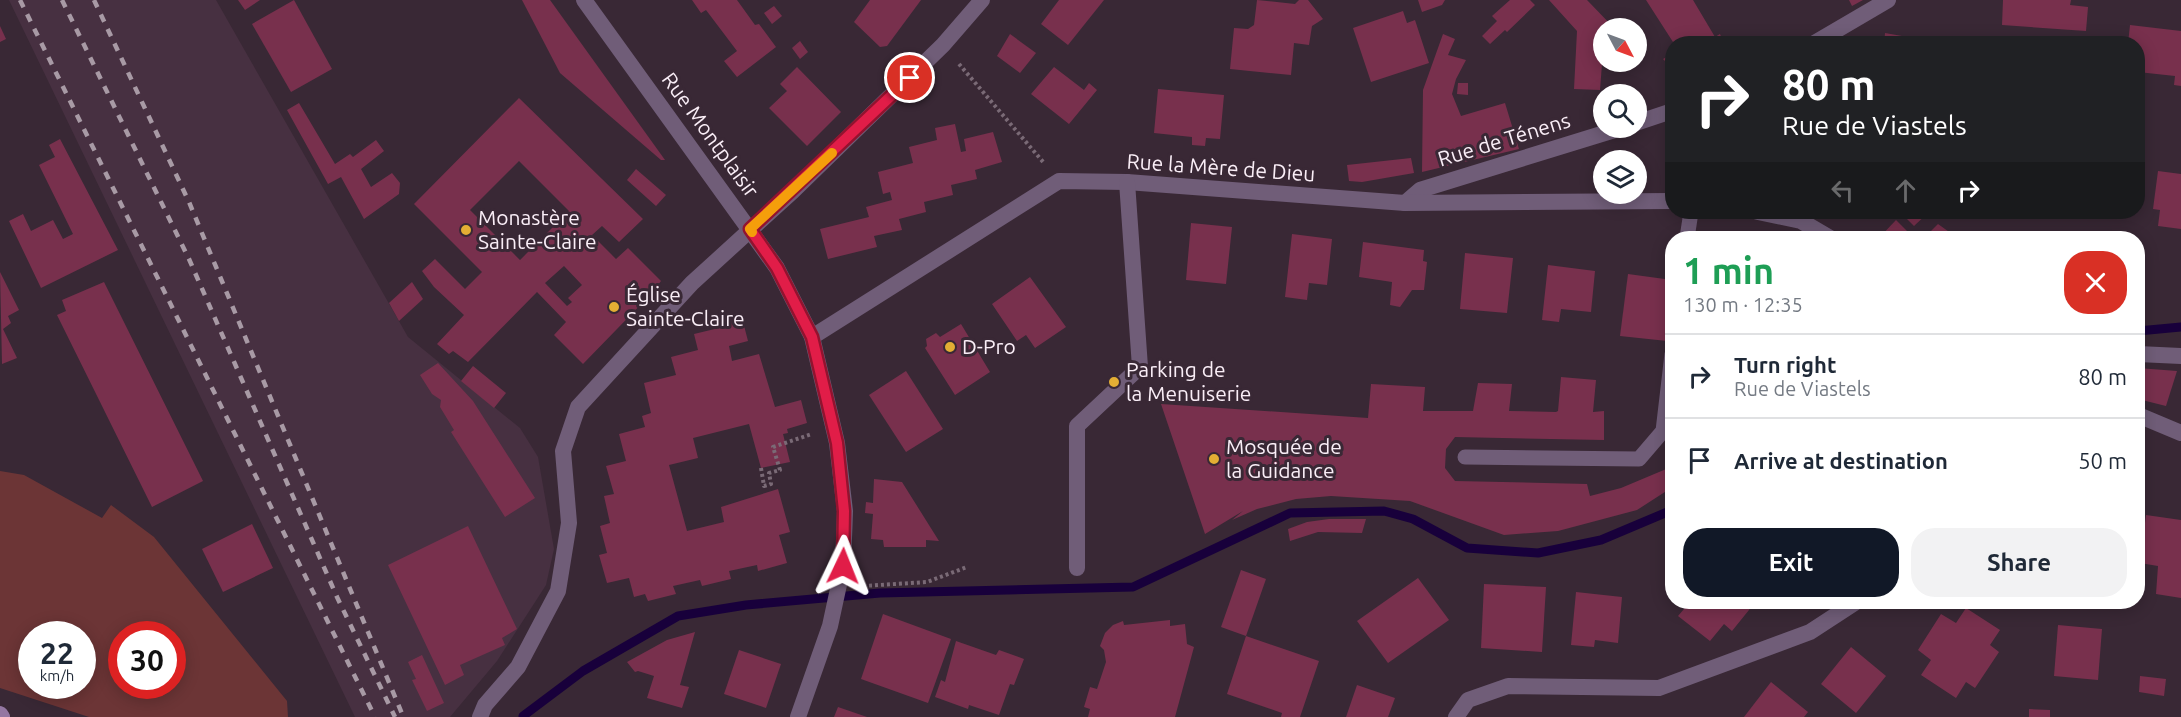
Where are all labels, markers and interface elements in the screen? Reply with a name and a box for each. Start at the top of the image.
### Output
north arrow [1593,18,1647,72]
map controls [1593,18,1647,204]
pin [884,52,935,103]
icon: right [1683,60,1761,138]
icon: arrive [893,61,926,94]
text: 80 m [1782,61,1876,108]
street label: Rue Montplaisir [658,67,764,201]
button: search [1593,84,1647,138]
street label: Rue de Ténens [1435,108,1573,171]
text: Rue de Viastels [1782,110,1967,140]
street label: Rue la Mère de Dieu [1126,148,1316,186]
button: layers [1593,150,1647,204]
icon: left [1826,174,1859,207]
icon: ahead [1889,174,1922,207]
icon: right [1952,174,1985,207]
place label: Monastère Sainte-Claire [478,205,597,253]
marker: Monastère Sainte-Claire [459,223,473,237]
text: 1 min [1683,250,1774,291]
button: close [2064,251,2127,314]
place label: Église Sainte-Claire [626,282,745,330]
text: 130 m · 12:35 [1683,293,1803,316]
marker: Église Sainte-Claire [607,300,621,314]
place label: D-Pro [962,334,1016,358]
marker: D-Pro [943,340,957,354]
text: Turn right [1734,352,1836,377]
place label: Parking de la Menuiserie [1126,357,1251,405]
icon: right [1683,360,1716,393]
text: 80 m [2078,364,2127,389]
marker: Parking de la Menuiserie [1107,375,1121,389]
text: Rue de Viastels [1734,377,1871,400]
place label: Mosquée de la Guidance [1226,434,1342,482]
icon: arrive [1683,444,1716,477]
text: Arrive at destination [1734,448,1948,473]
text: 50 m [2078,448,2127,473]
marker: Mosquée de la Guidance [1207,452,1221,466]
button: Exit [1683,528,1899,597]
button: Share [1911,528,2127,597]
position arrow [811,534,875,598]
speed limit sign: 30 [108,621,186,699]
text: 22 [40,636,74,670]
text: km/h [40,667,74,684]

